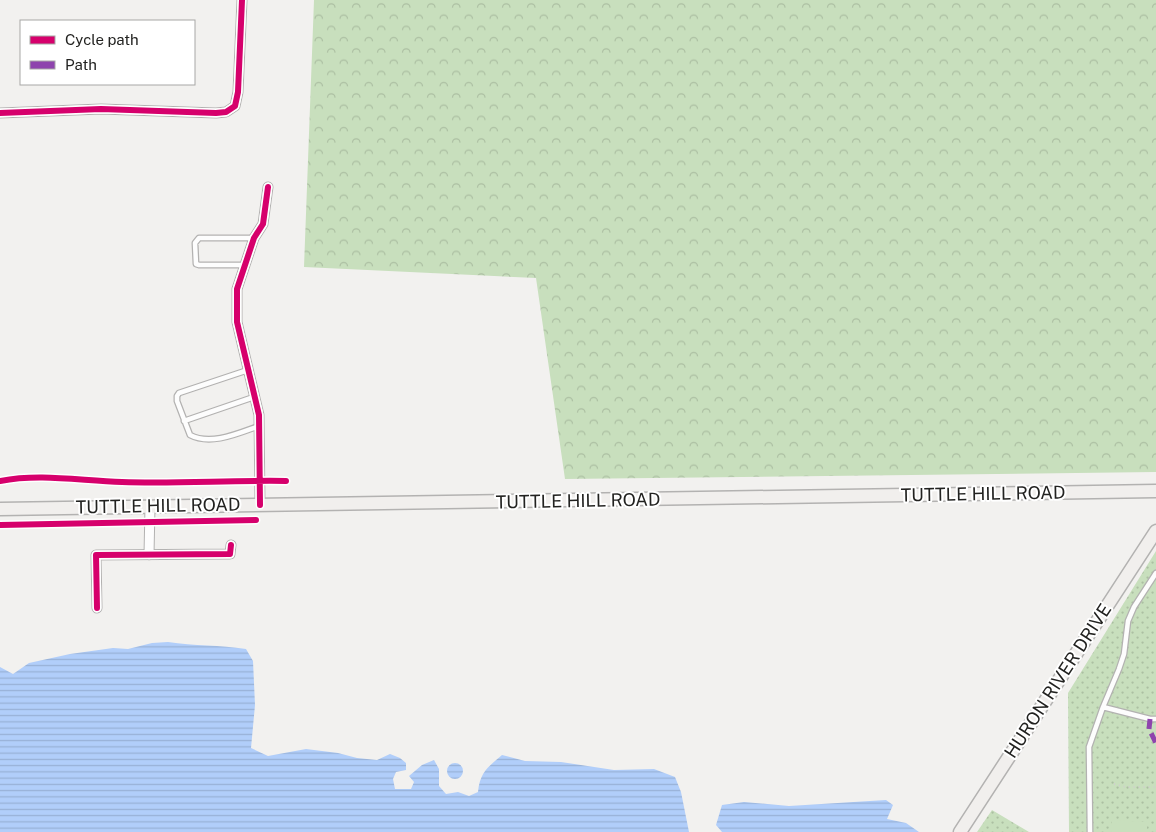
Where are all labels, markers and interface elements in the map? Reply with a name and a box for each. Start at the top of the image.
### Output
legend [20,20,195,85]
text: Cycle path [65,31,139,48]
text: Path [65,56,97,73]
street label: TUTTLE HILL ROAD [900,482,1066,505]
street label: TUTTLE HILL ROAD [495,489,661,512]
street label: TUTTLE HILL ROAD [75,494,241,517]
street label: HURON RIVER DRIVE [1000,600,1115,762]

